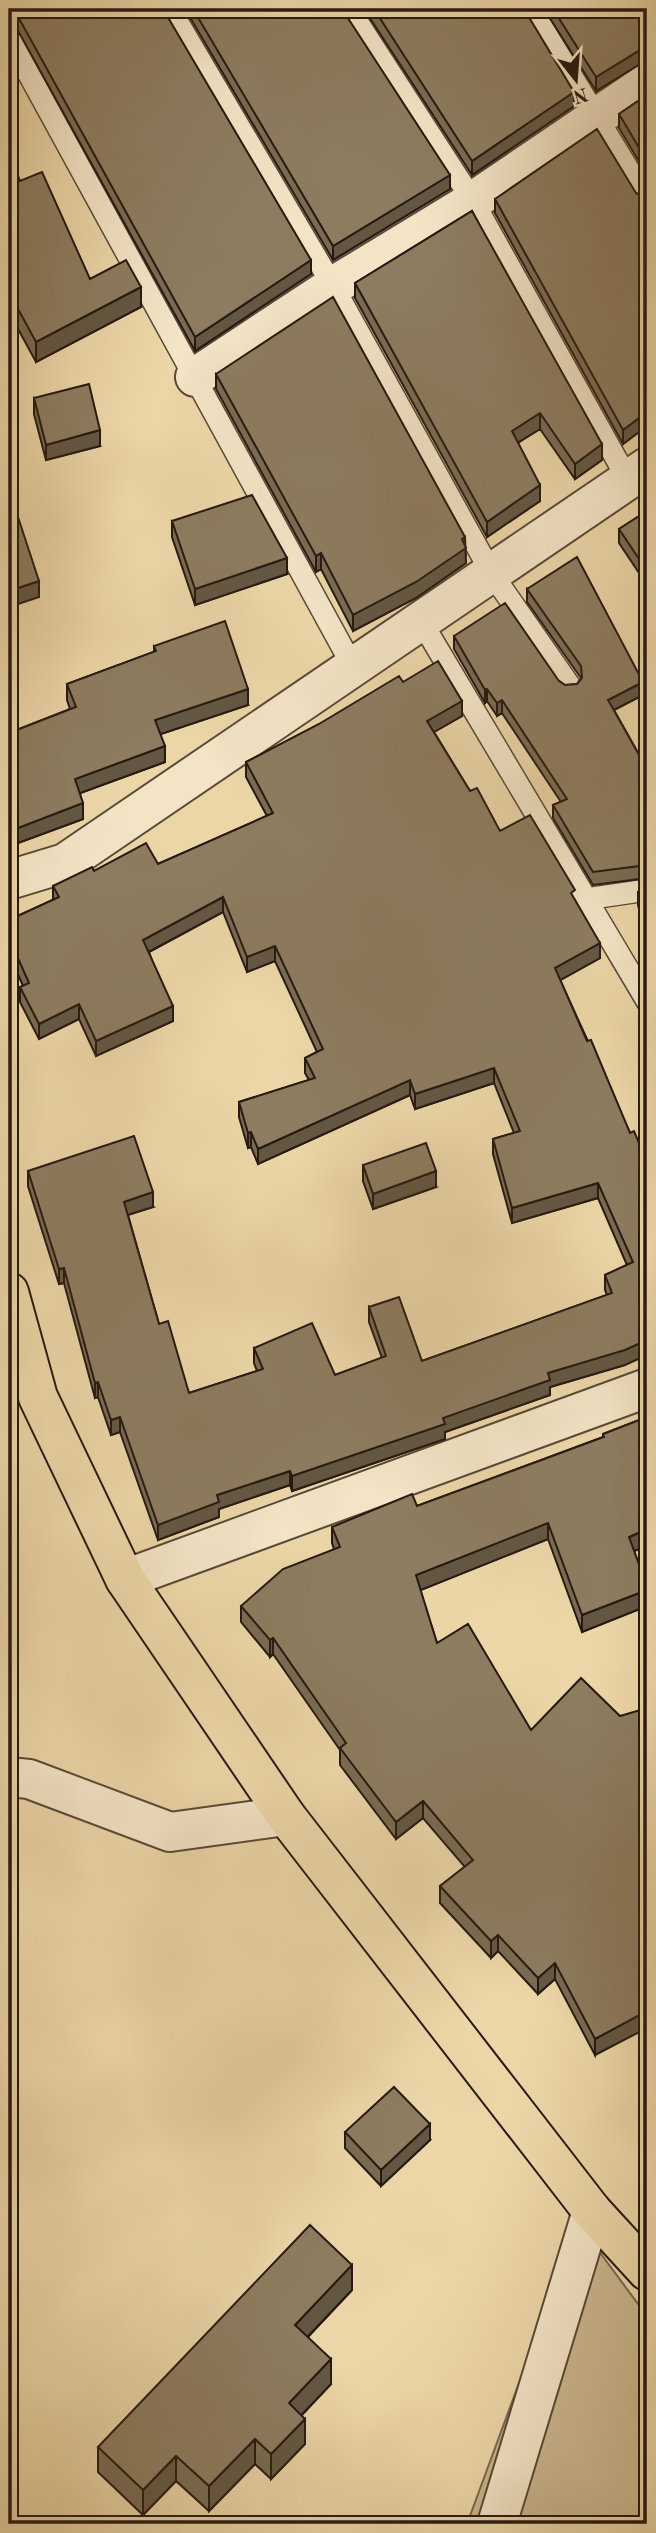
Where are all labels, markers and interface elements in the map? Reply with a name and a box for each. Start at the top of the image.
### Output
north arrow [540,46,610,116]
text: N [570,83,590,105]

